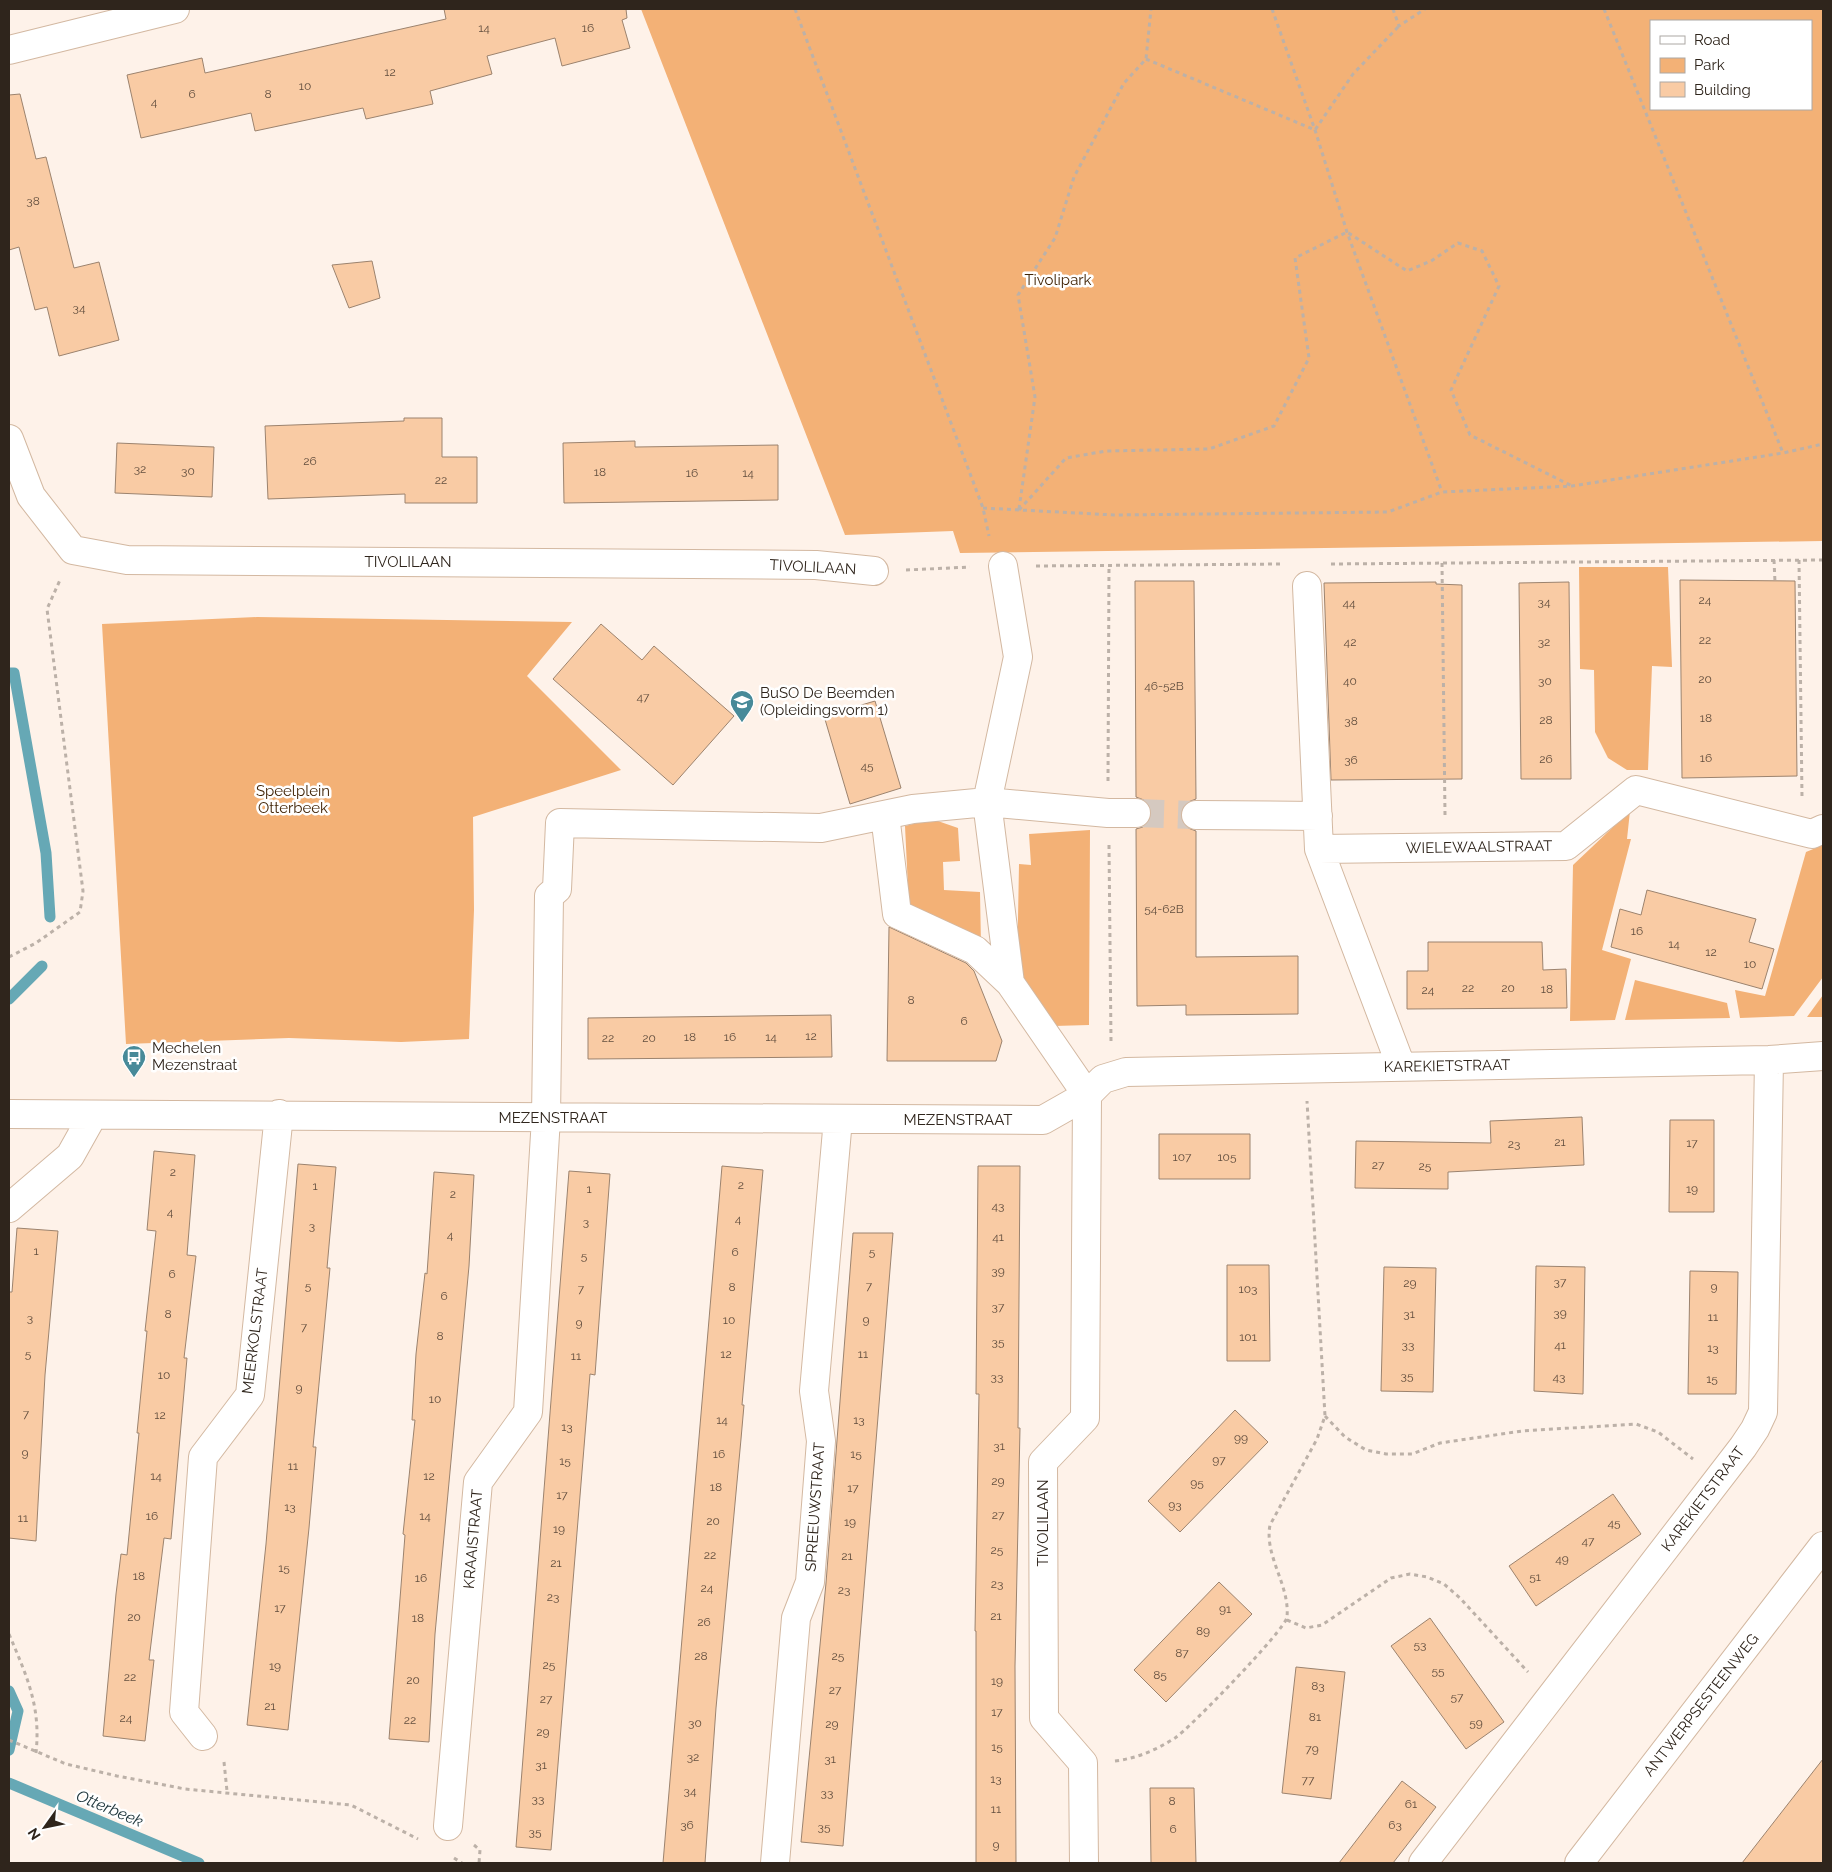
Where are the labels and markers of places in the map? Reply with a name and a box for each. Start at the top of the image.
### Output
place label: BuSO De Beemden (Opleidingsvorm 1) [760,684,895,719]
school or university icon: BuSO De Beemden (Opleidingsvorm 1) [729,689,755,723]
place label: Mechelen Mezenstraat [152,1039,237,1074]
bus stop icon: Mechelen Mezenstraat [121,1044,147,1078]

